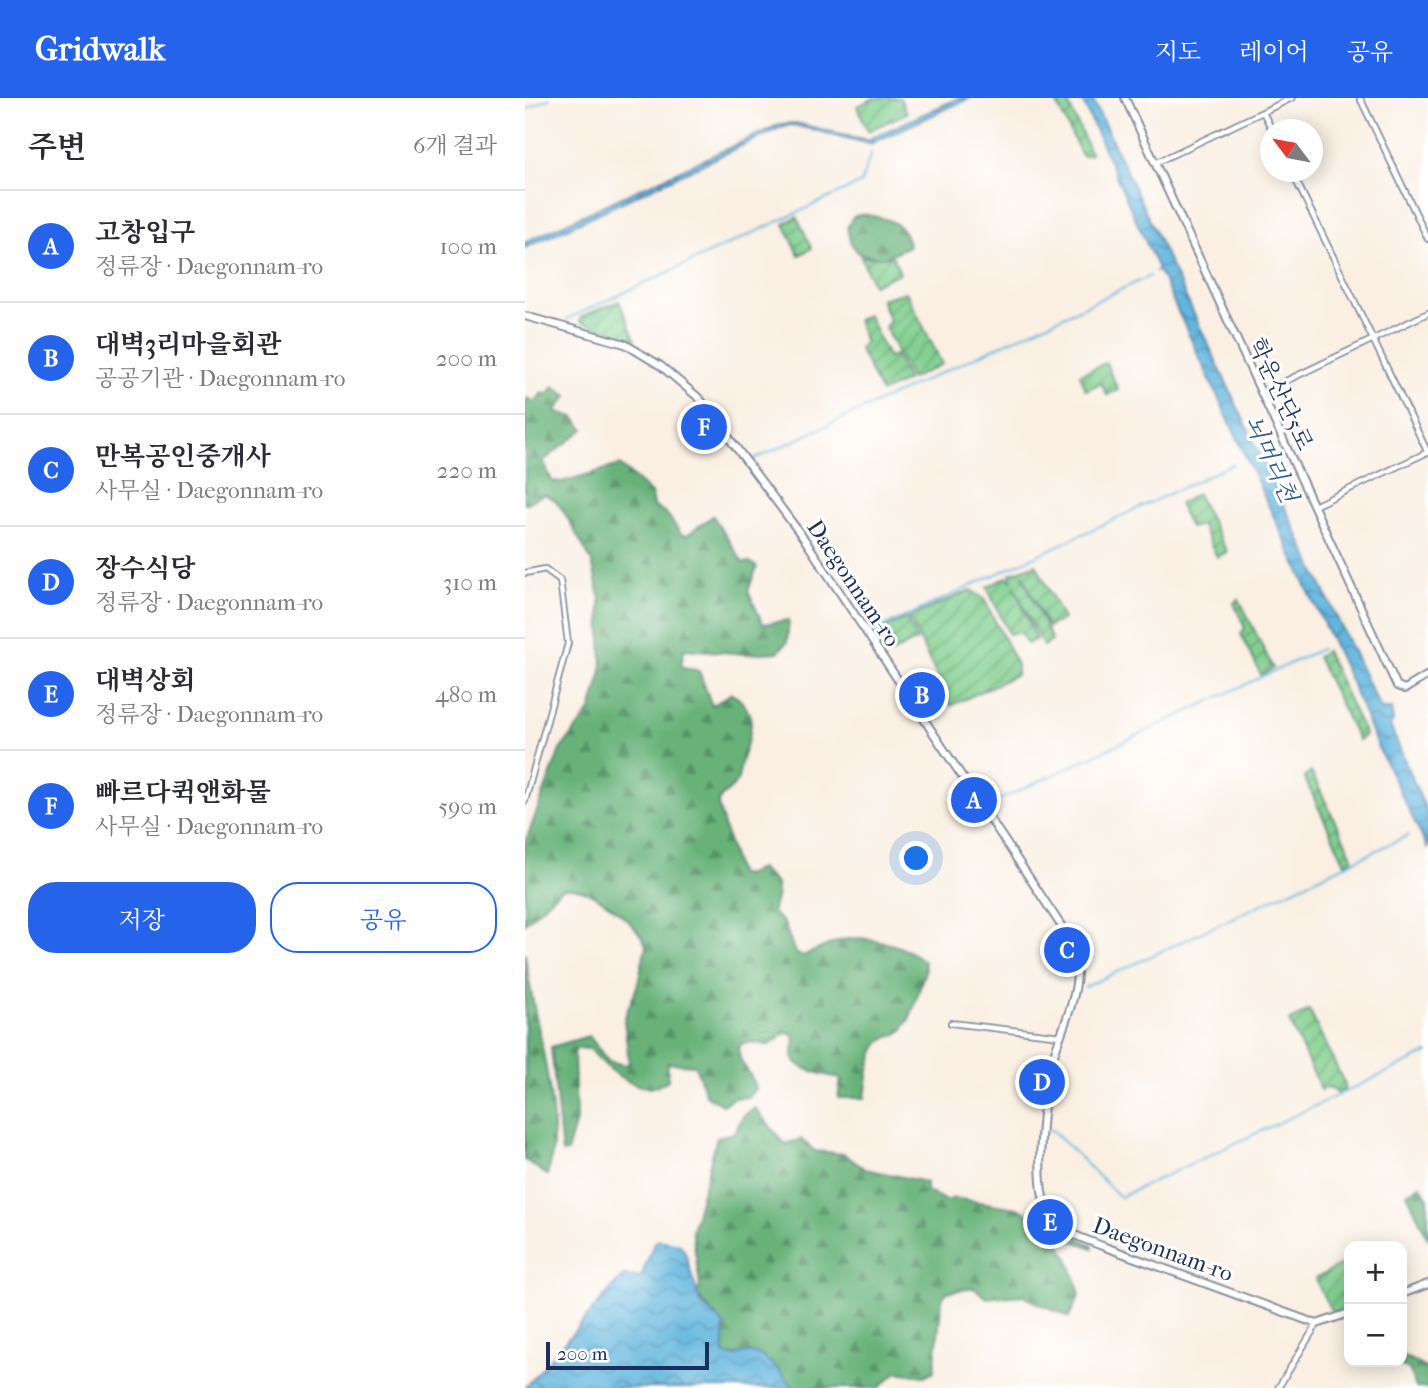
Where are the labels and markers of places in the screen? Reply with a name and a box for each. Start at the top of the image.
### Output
pin: F [681,401,727,453]
pin: B [899,669,945,721]
pin: A [951,774,997,826]
pin: C [1044,924,1090,976]
pin: D [1019,1056,1065,1108]
pin: E [1027,1196,1073,1248]

